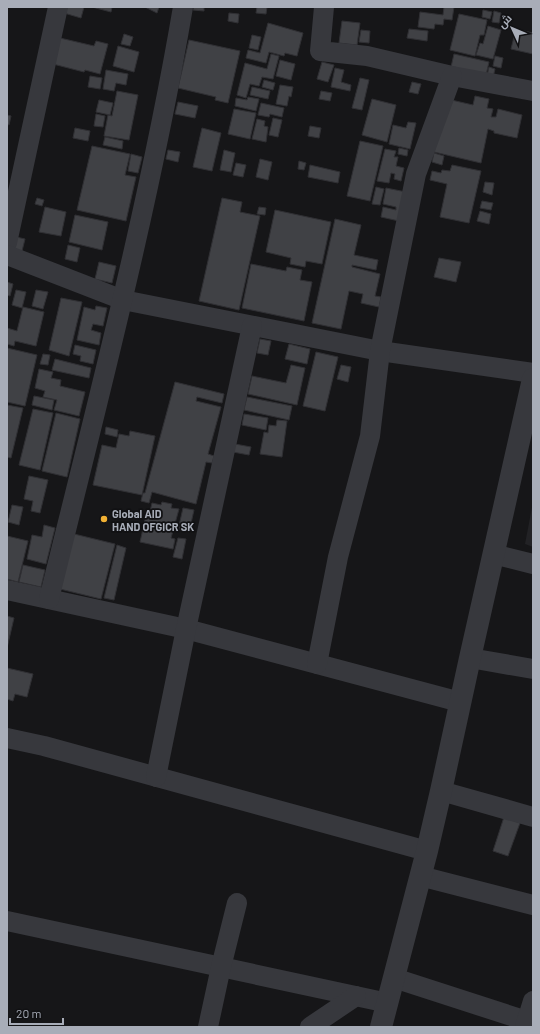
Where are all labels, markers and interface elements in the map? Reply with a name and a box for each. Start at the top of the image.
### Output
north arrow [492,8,532,48]
text: ش [495,11,515,31]
place label: Global AID HAND OFGICR SK [112,507,194,533]
marker: Global AID HAND OFGICR SK [99,514,109,524]
scale bar [10,1000,63,1026]
text: 20 m [16,1006,42,1020]

